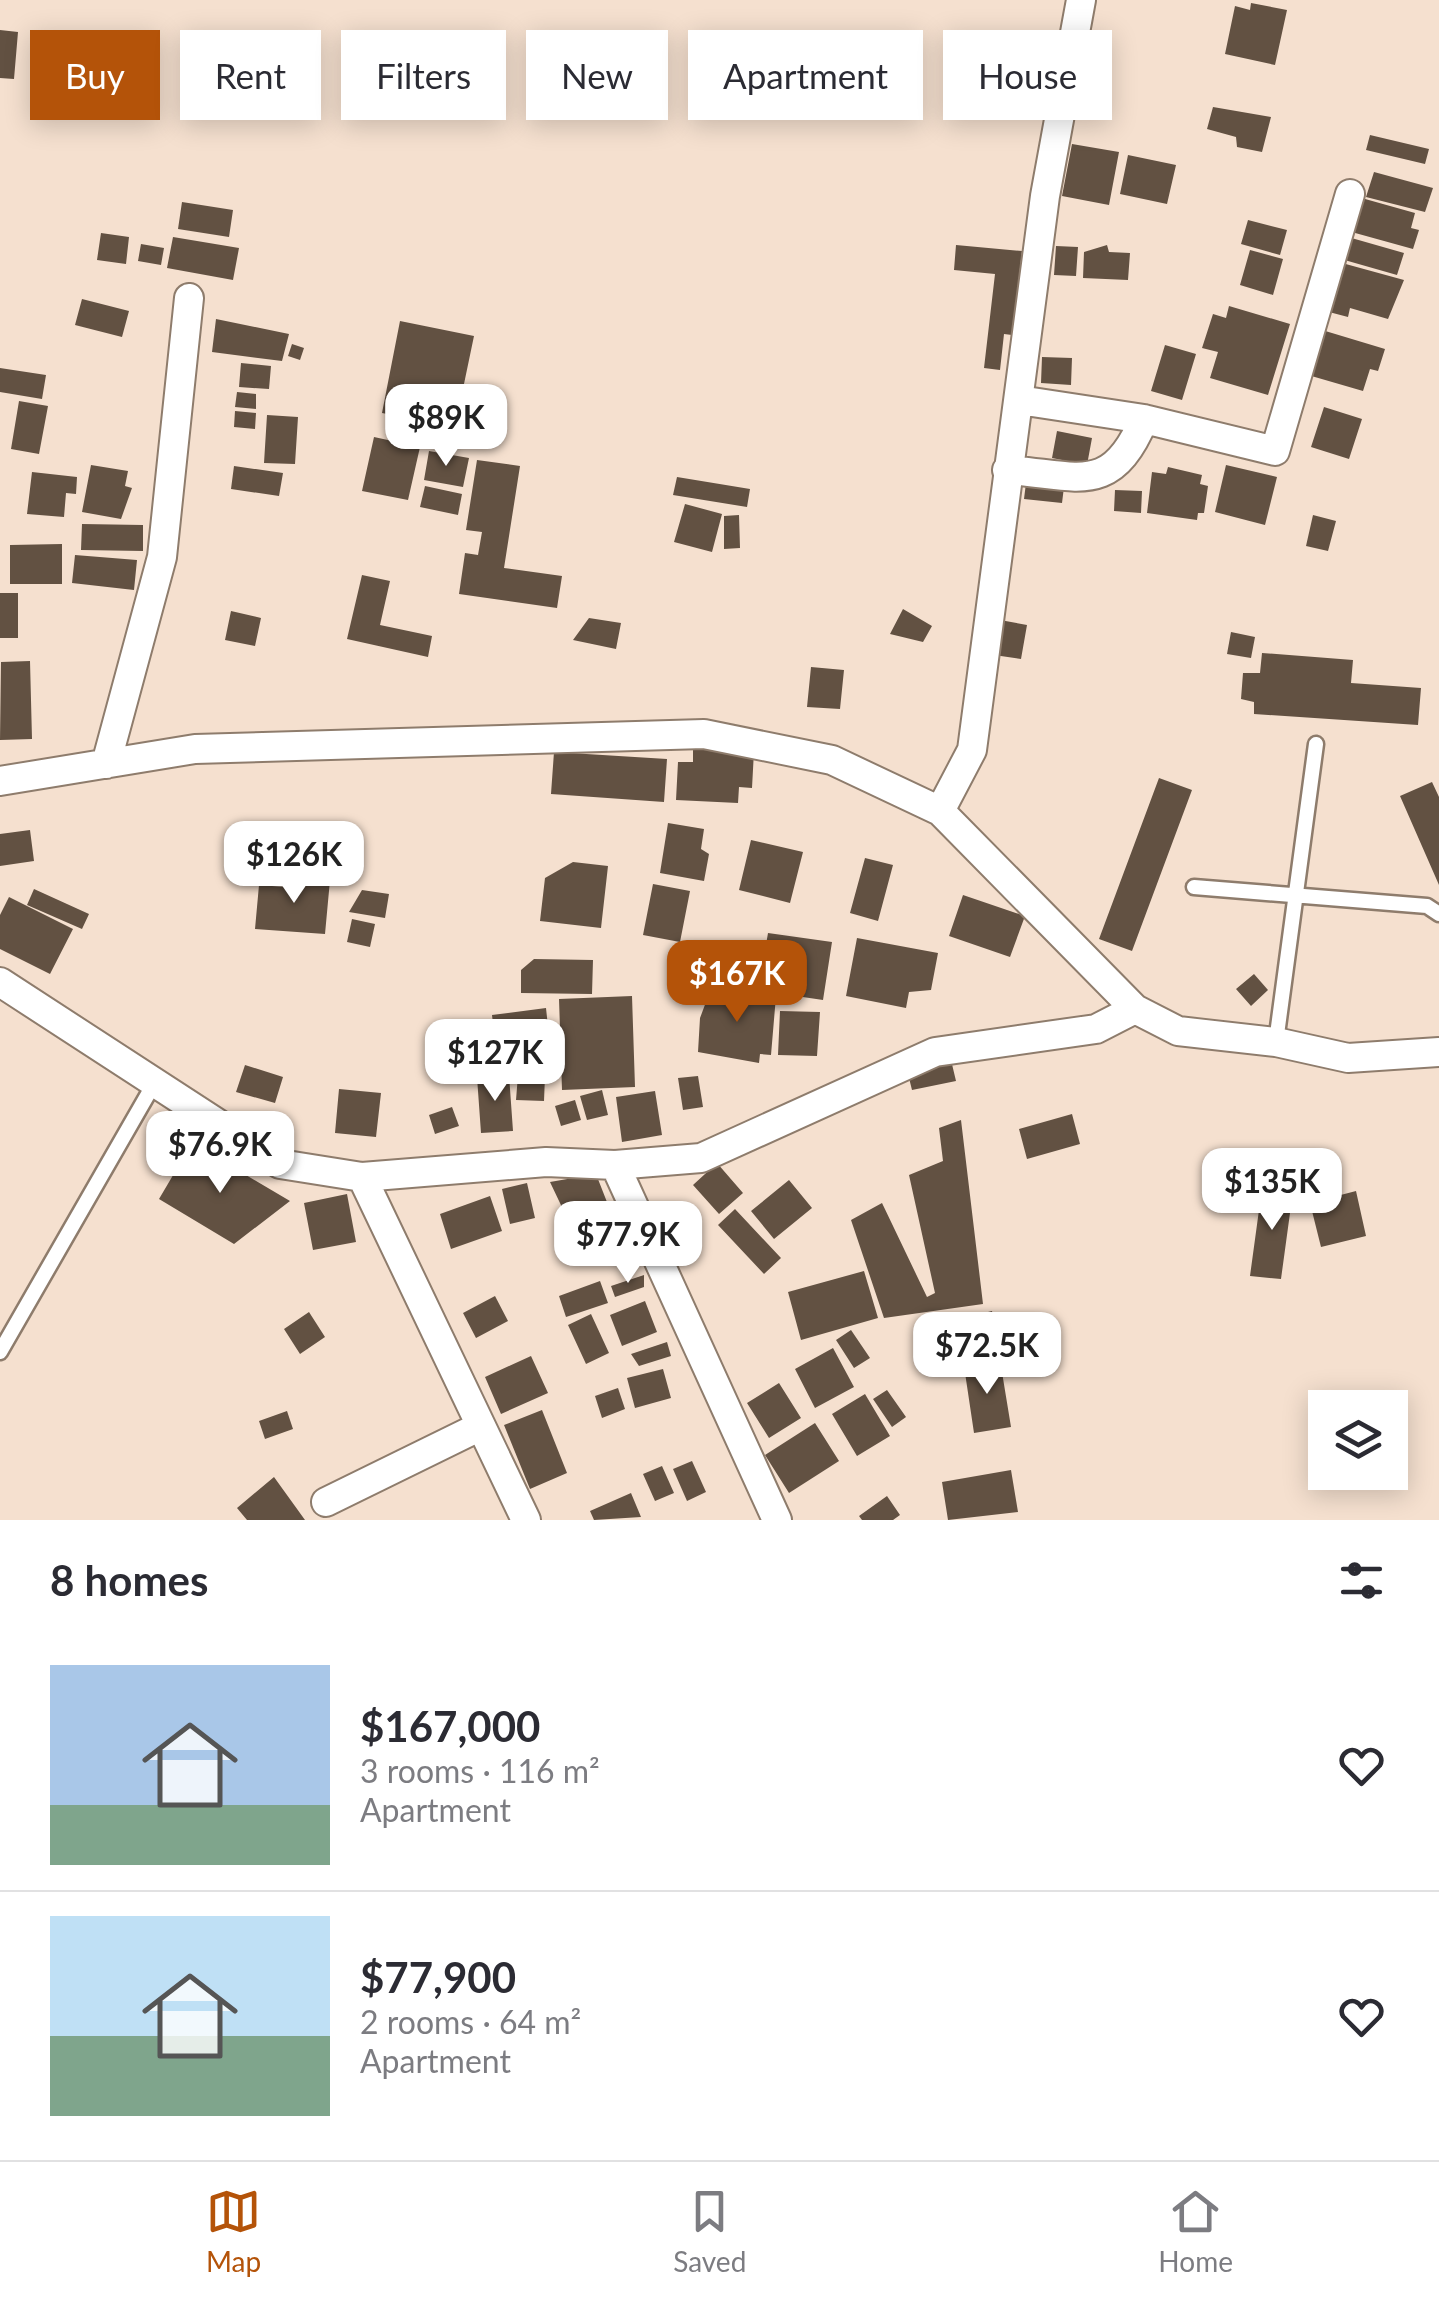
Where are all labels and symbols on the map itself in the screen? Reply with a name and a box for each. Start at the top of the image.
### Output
pin: $89K [387,384,505,469]
pin: $126K [224,821,364,906]
pin: $167K [667,940,807,1025]
pin: $127K [425,1019,565,1104]
pin: $76.9K [139,1111,301,1196]
pin: $135K [1202,1148,1342,1233]
pin: $77.9K [547,1201,709,1286]
pin: $72.5K [906,1312,1068,1397]

